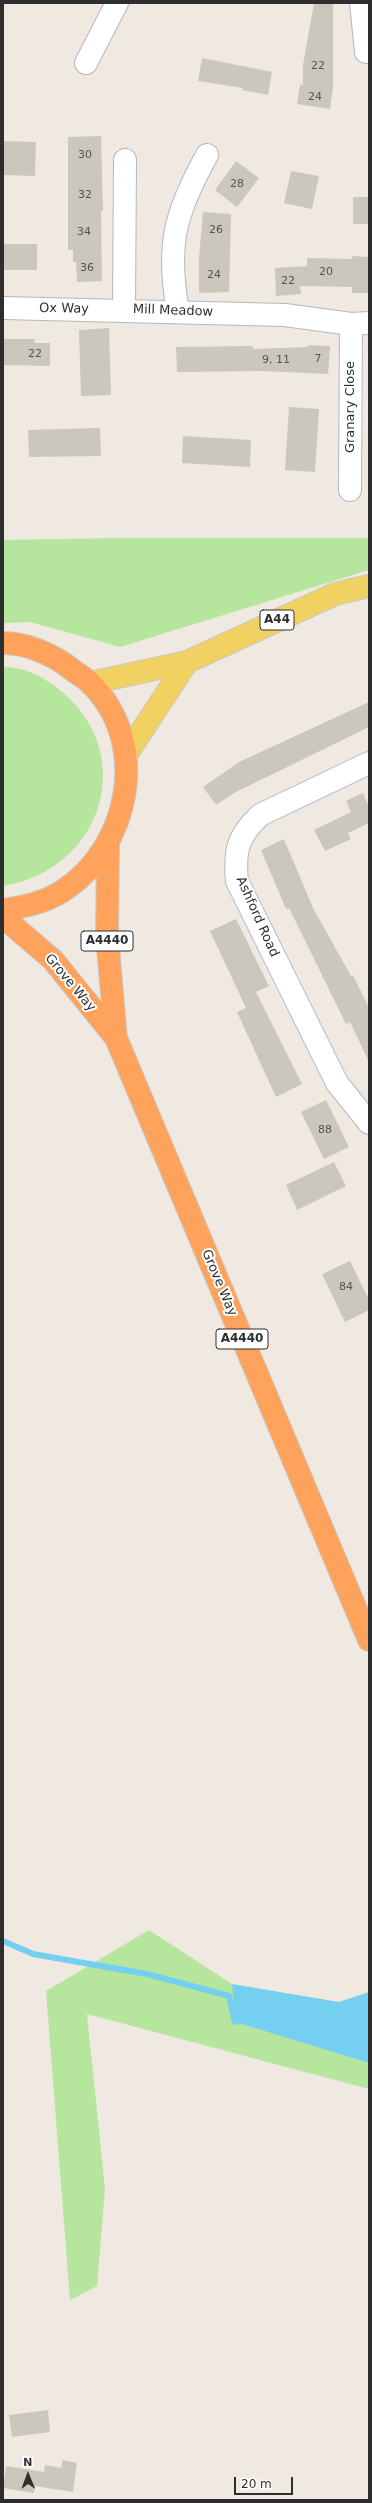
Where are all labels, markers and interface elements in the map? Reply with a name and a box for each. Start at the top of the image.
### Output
house number: 22 [311,59,325,73]
house number: 24 [308,90,322,104]
house number: 30 [78,148,92,162]
house number: 28 [230,177,244,191]
house number: 32 [78,188,92,202]
house number: 26 [209,223,223,237]
house number: 34 [77,225,91,239]
house number: 36 [80,261,94,275]
house number: 20 [319,265,333,279]
house number: 24 [207,268,221,282]
house number: 22 [281,274,295,288]
street label: Ox Way [39,301,89,317]
street label: Mill Meadow [133,302,213,320]
house number: 22 [28,347,42,361]
house number: 7 [315,352,321,366]
house number: 9, 11 [262,353,290,367]
street label: Granary Close [343,361,359,453]
road number: A44 [260,610,294,630]
street label: Ashford Road [232,874,282,960]
road number: A4440 [81,931,133,951]
street label: Grove Way [41,951,99,1015]
house number: 88 [318,1123,332,1137]
street label: Grove Way [198,1247,240,1319]
house number: 84 [339,1280,353,1294]
road number: A4440 [216,1329,268,1349]
north arrow [8,2455,48,2495]
text: N [23,2456,33,2469]
scale bar [236,2469,295,2495]
text: 20 m [241,2477,272,2491]

